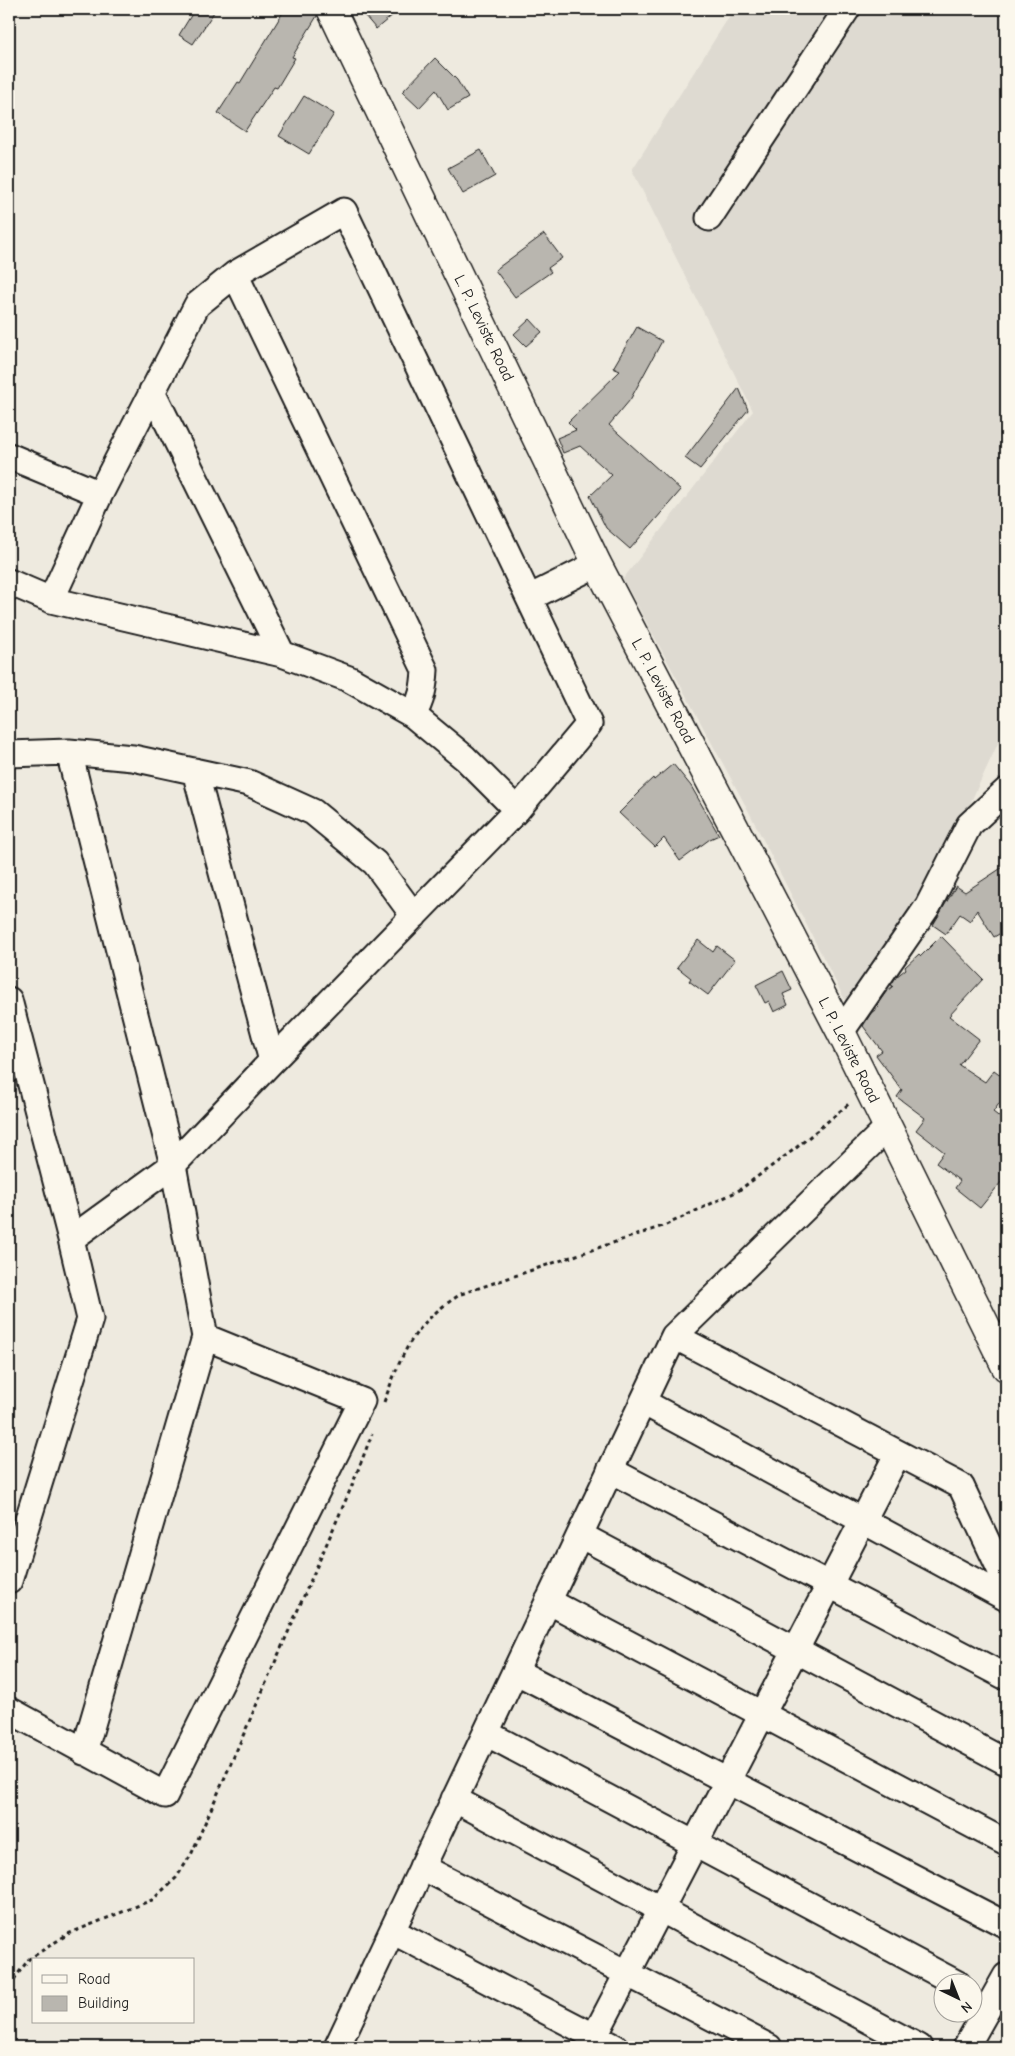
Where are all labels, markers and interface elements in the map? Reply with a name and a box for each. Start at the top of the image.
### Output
street label: L. P. Leviste Road [450,272,518,384]
street label: L. P. Leviste Road [628,635,698,747]
street label: L. P. Leviste Road [815,994,883,1106]
legend [32,1958,195,2024]
text: Road [78,1970,110,1988]
north arrow [932,1974,982,2024]
text: Building [78,1994,129,2012]
text: N [957,1998,976,2016]

